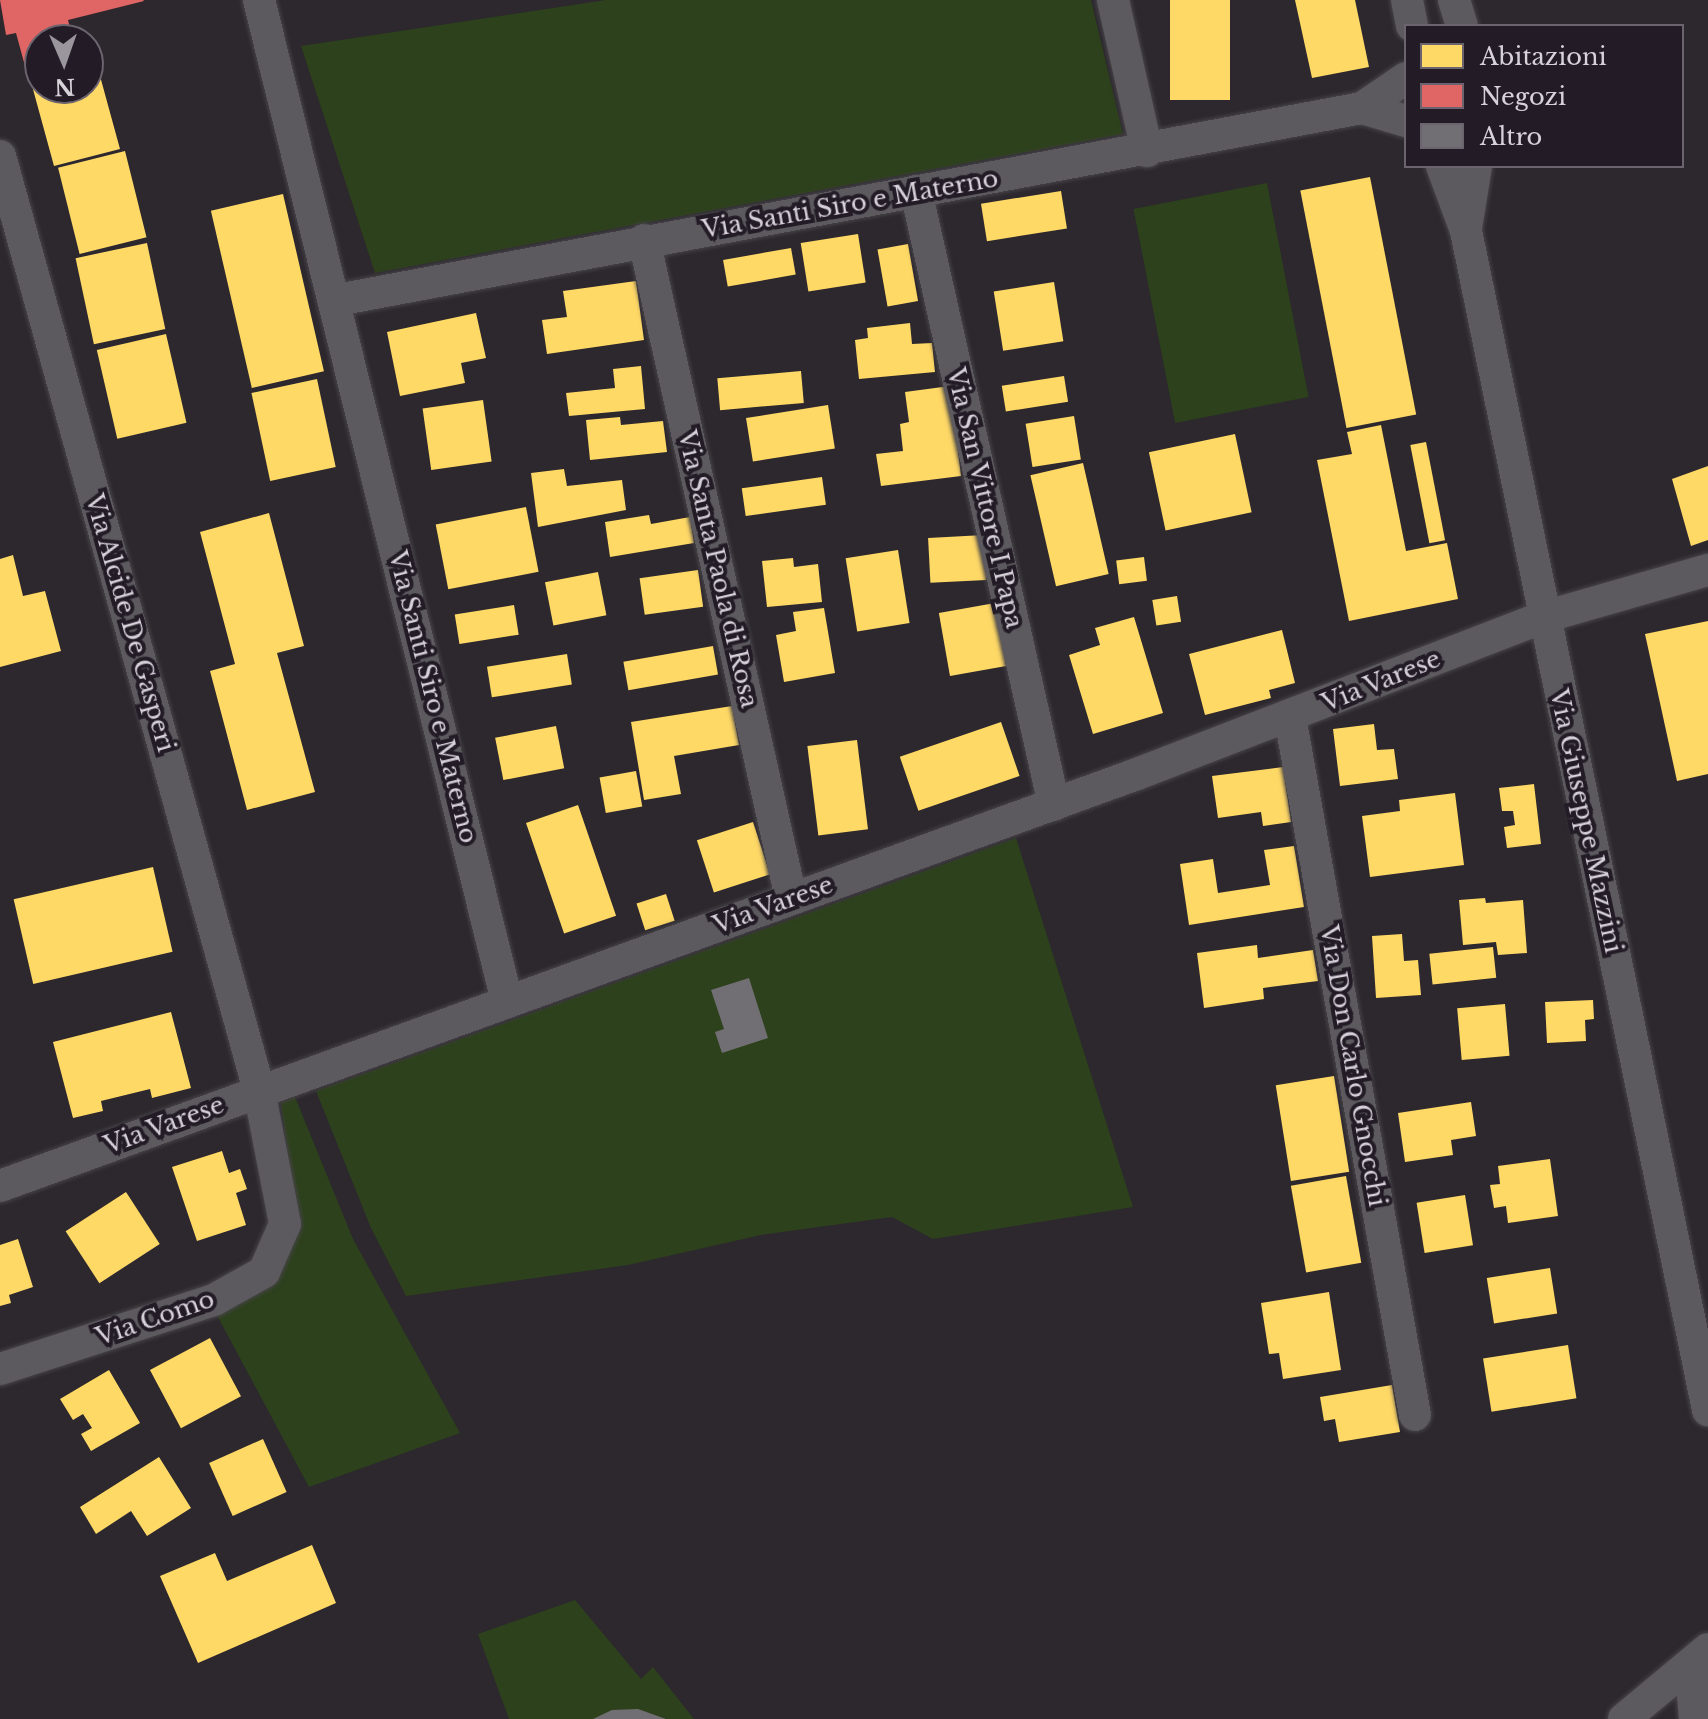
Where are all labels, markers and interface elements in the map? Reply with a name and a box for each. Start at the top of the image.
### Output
north arrow [24,24,104,104]
legend [1404,24,1684,168]
text: Abitazioni [1480,42,1607,71]
text: N [54,73,76,100]
text: Negozi [1480,82,1566,111]
text: Altro [1480,122,1542,151]
street label: Via Santi Siro e Materno [700,164,1000,244]
street label: Via San Vittore I Papa [941,364,1029,632]
street label: Via Santa Paola di Rosa [672,427,764,711]
street label: Via Alcide De Gasperi [79,490,181,756]
street label: Via Santi Siro e Materno [383,548,483,846]
street label: Via Varese [1317,644,1445,718]
street label: Via Giuseppe Mazzini [1544,686,1628,956]
street label: Via Varese [709,870,837,940]
street label: Via Don Carlo Gnocchi [1314,923,1392,1209]
street label: Via Varese [100,1090,228,1160]
street label: Via Como [92,1284,218,1352]

